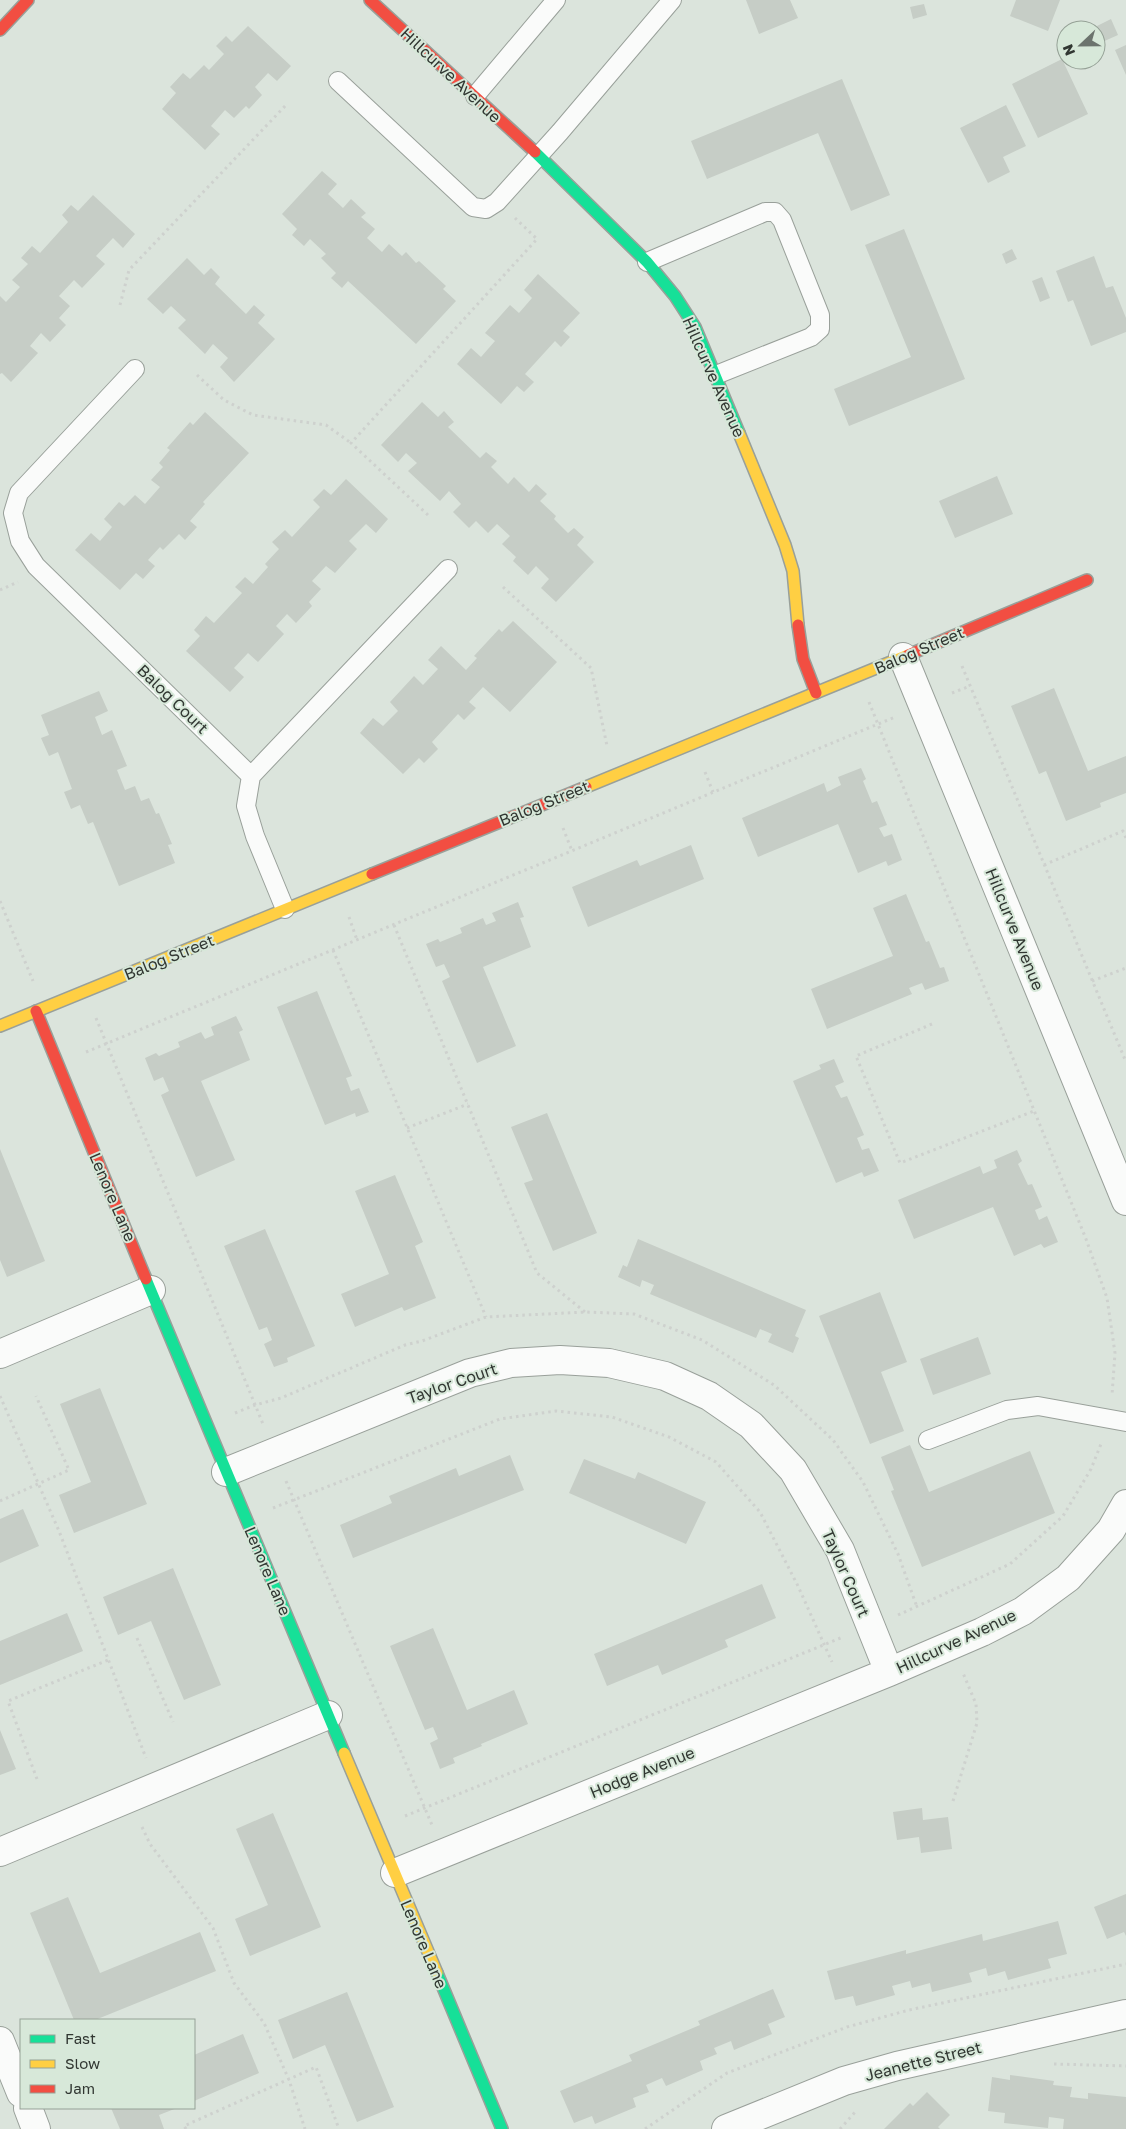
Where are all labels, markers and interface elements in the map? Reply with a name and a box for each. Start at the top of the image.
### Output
north arrow [1056,20,1106,70]
street label: Hillcurve Avenue [397,23,505,127]
text: N [1059,42,1078,58]
street label: Hillcurve Avenue [678,314,750,440]
street label: Balog Street [871,622,967,678]
street label: Balog Court [133,660,213,738]
street label: Balog Street [496,776,592,830]
street label: Hillcurve Avenue [981,865,1049,993]
street label: Balog Street [121,930,217,984]
street label: Lenore Lane [85,1150,141,1244]
street label: Taylor Court [404,1358,500,1408]
street label: Lenore Lane [240,1524,296,1618]
street label: Taylor Court [818,1526,874,1620]
street label: Hillcurve Avenue [893,1604,1019,1678]
street label: Hodge Avenue [587,1742,697,1802]
street label: Lenore Lane [396,1897,452,1991]
legend [20,2019,195,2109]
text: Fast [65,2029,96,2047]
street label: Jeanette Street [863,2037,983,2085]
text: Slow [65,2054,100,2072]
text: Jam [65,2079,95,2097]

